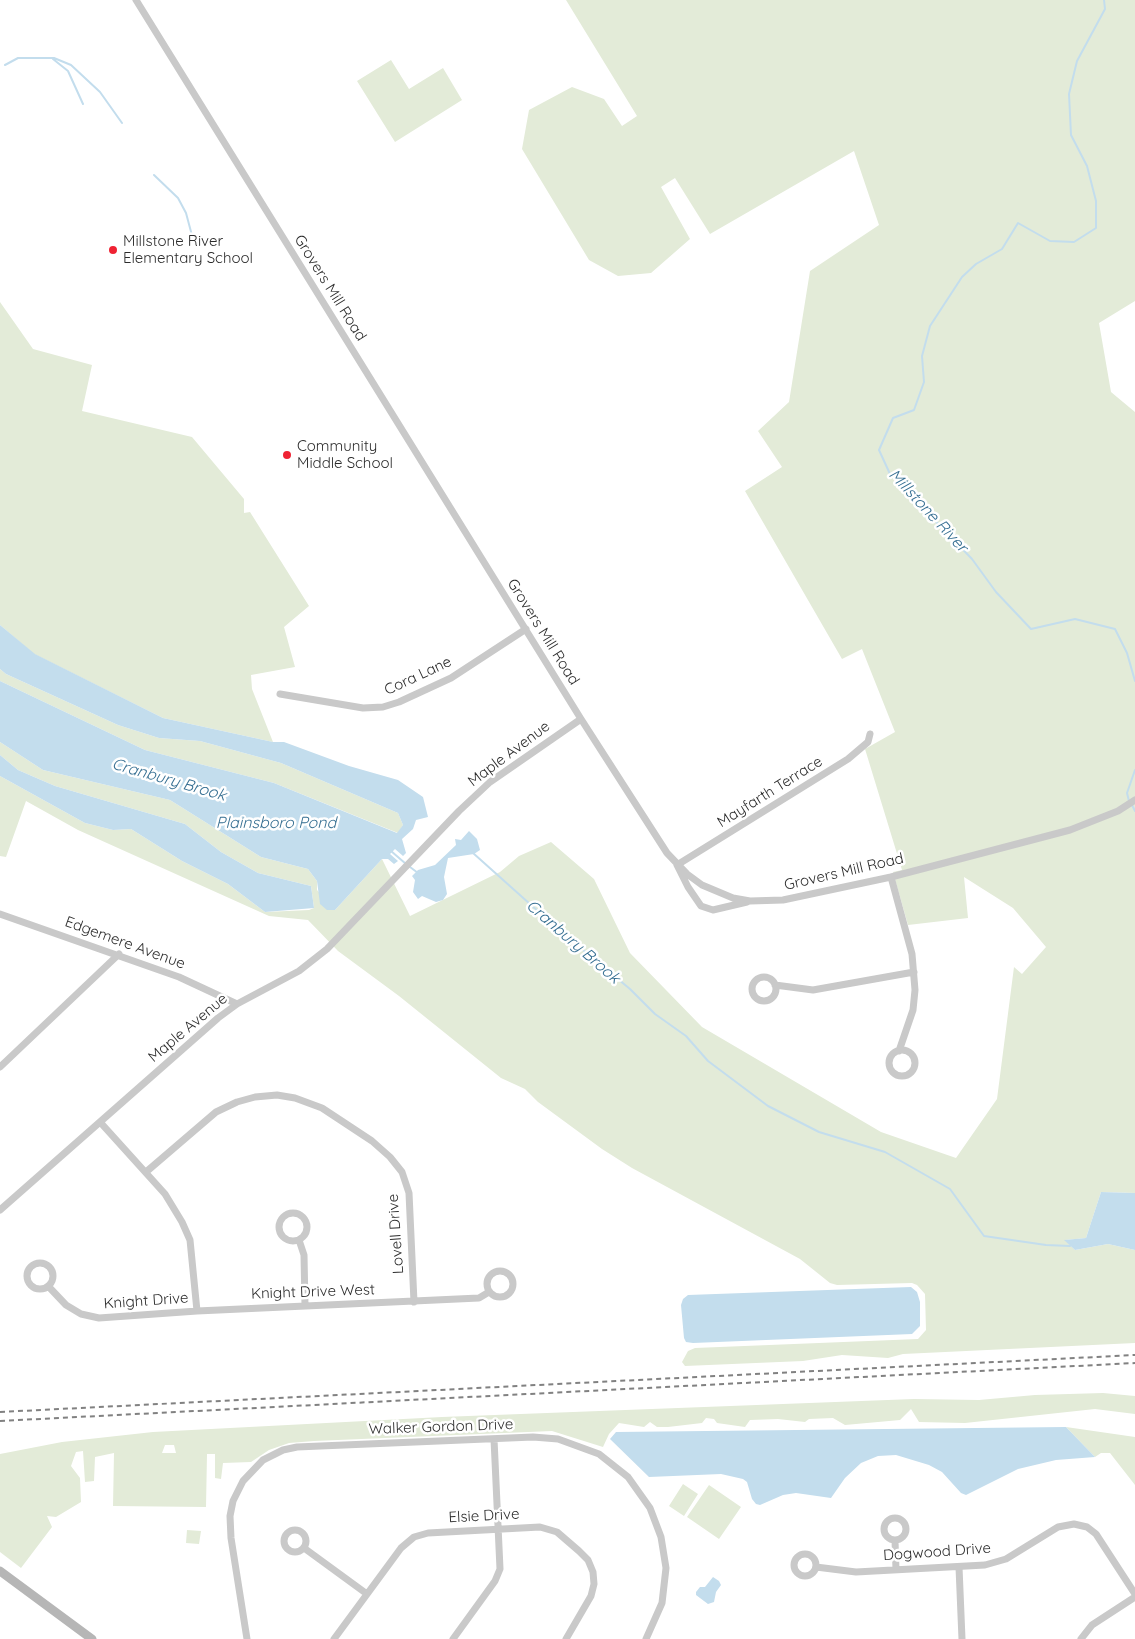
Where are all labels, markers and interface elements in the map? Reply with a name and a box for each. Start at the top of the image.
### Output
place label: Millstone River Elementary School [123,232,253,267]
street label: Grovers Mill Road [290,232,370,344]
marker: Millstone River Elementary School [107,244,119,256]
place label: Community Middle School [297,437,393,472]
marker: Community Middle School [281,449,293,461]
water label: Millstone River [885,465,971,557]
street label: Grovers Mill Road [503,576,583,688]
street label: Cora Lane [382,653,454,699]
street label: Maple Avenue [465,717,553,791]
street label: Mayfarth Terrace [714,752,826,832]
water label: Cranbury Brook [110,755,228,805]
water label: Plainsboro Pond [216,813,336,833]
street label: Grovers Mill Road [783,850,905,894]
water label: Cranbury Brook [522,896,624,988]
street label: Edgemere Avenue [62,913,188,973]
street label: Maple Avenue [145,990,231,1066]
street label: Lovell Drive [384,1193,408,1275]
street label: Knight Drive West [251,1281,375,1303]
street label: Knight Drive [103,1289,189,1313]
street label: Walker Gordon Drive [368,1415,514,1439]
street label: Elsie Drive [448,1505,520,1527]
street label: Dogwood Drive [882,1539,992,1565]

